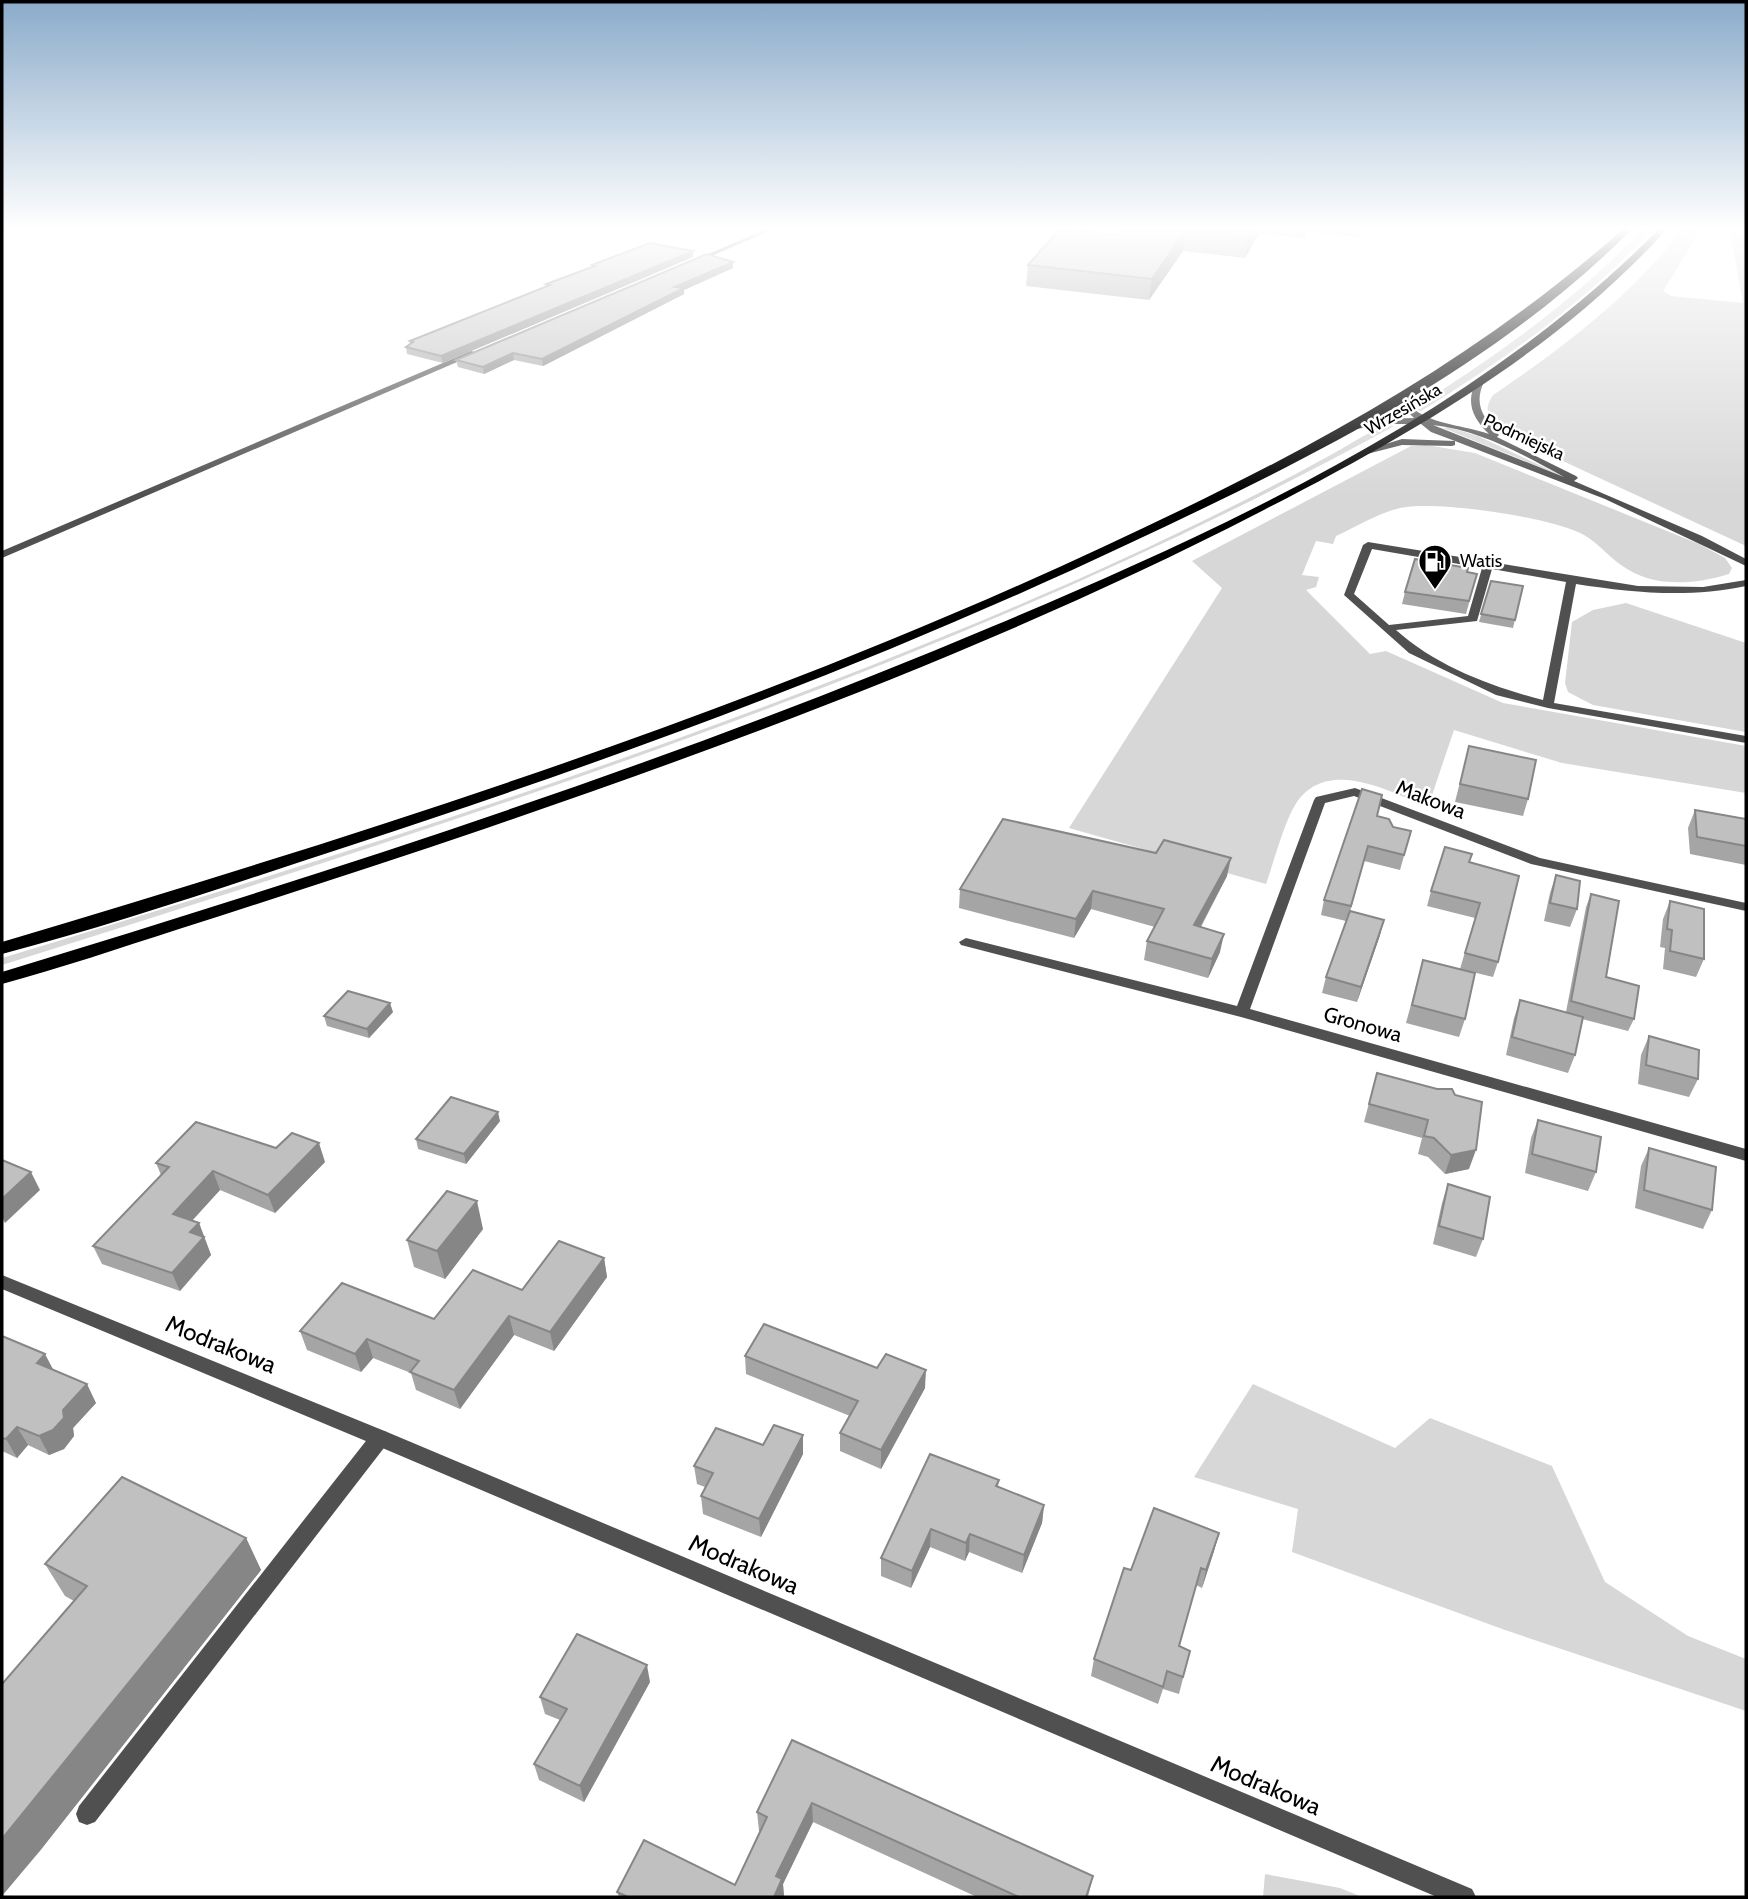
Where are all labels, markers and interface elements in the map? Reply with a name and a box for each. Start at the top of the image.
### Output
street label: Wrzesińska [1361,378,1446,440]
street label: Podmiejska [1480,409,1568,465]
fuel station icon: Watis [1416,542,1454,591]
place label: Watis [1460,550,1502,572]
street label: Makowa [1393,774,1469,824]
street label: Gronowa [1321,1001,1405,1047]
street label: Modrakowa [161,1309,281,1379]
street label: Modrakowa [685,1528,804,1600]
street label: Modrakowa [1207,1749,1326,1821]

